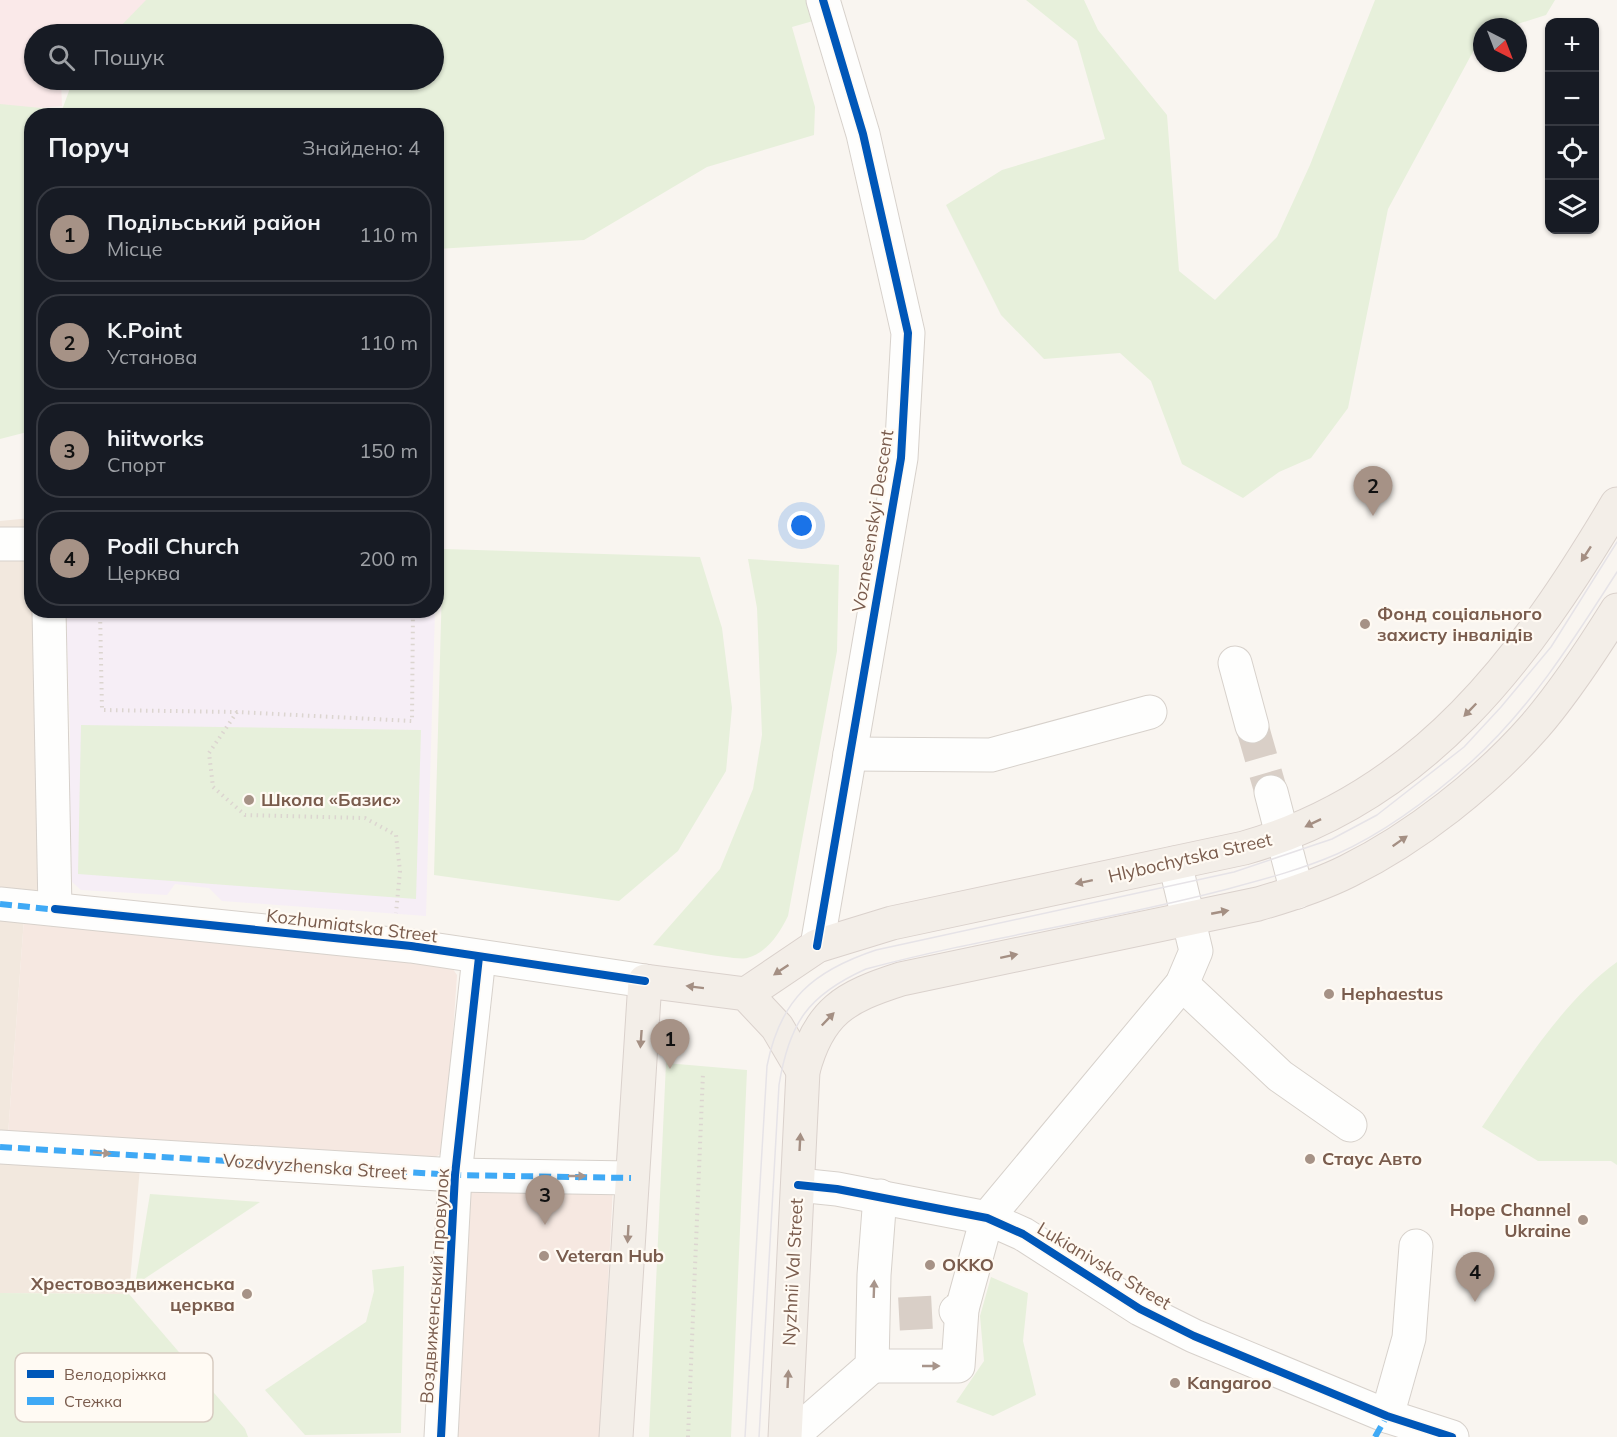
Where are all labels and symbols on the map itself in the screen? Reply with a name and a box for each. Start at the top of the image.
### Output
north arrow [1473,18,1527,72]
street label: Voznesenskyi Descent [847,428,898,614]
pin: 2 [1354,466,1392,516]
your location [787,511,816,540]
one-way arrow [1581,546,1592,562]
place label: Фонд соціального захисту інвалідів [1377,602,1542,646]
marker: Фонд соціального захисту інвалідів [1358,617,1372,631]
one-way arrow [1463,702,1477,717]
place label: Школа «Базис» [261,788,401,811]
marker: Школа «Базис» [242,793,256,807]
one-way arrow [1304,818,1321,827]
street label: Hlybochytska Street [1106,827,1274,888]
one-way arrow [1392,835,1408,847]
one-way arrow [1074,878,1093,887]
street label: Kozhumiatska Street [265,904,439,947]
one-way arrow [1211,906,1229,916]
one-way arrow [999,950,1018,960]
one-way arrow [774,964,790,976]
place label: Hephaestus [1341,982,1443,1005]
one-way arrow [686,983,705,992]
marker: Hephaestus [1322,987,1336,1001]
one-way arrow [820,1012,834,1026]
pin: 1 [650,1020,690,1069]
one-way arrow [636,1030,645,1049]
one-way arrow [795,1132,804,1151]
place label: Стаус Авто [1322,1147,1422,1170]
one-way arrow [92,1148,111,1158]
street label: Vozdvyzhenska Street [222,1149,408,1184]
marker: Стаус Авто [1303,1152,1317,1166]
street label: Воздвиженський провулок [415,1167,454,1404]
one-way arrow [567,1172,586,1181]
pin: 3 [526,1176,564,1225]
street label: Nyzhnii Val Street [777,1198,808,1346]
place label: Hope Channel Ukraine [1450,1198,1571,1242]
marker: Hope Channel Ukraine [1576,1213,1590,1227]
street label: Lukianivska Street [1033,1217,1175,1315]
one-way arrow [623,1224,632,1243]
place label: Veteran Hub [555,1244,664,1267]
marker: Veteran Hub [537,1249,551,1263]
pin: 4 [1456,1252,1494,1302]
place label: OKKO [942,1253,994,1276]
marker: OKKO [923,1258,937,1272]
place label: Хрестовоздвиженська церква [30,1272,235,1316]
one-way arrow [869,1280,878,1299]
marker: Хрестовоздвиженська церква [240,1287,254,1301]
legend [15,1353,213,1422]
one-way arrow [921,1361,940,1371]
text: Велодоріжка [64,1364,166,1384]
one-way arrow [784,1369,793,1388]
place label: Kangaroo [1187,1371,1272,1394]
marker: Kangaroo [1168,1376,1182,1390]
text: Стежка [64,1391,122,1411]

